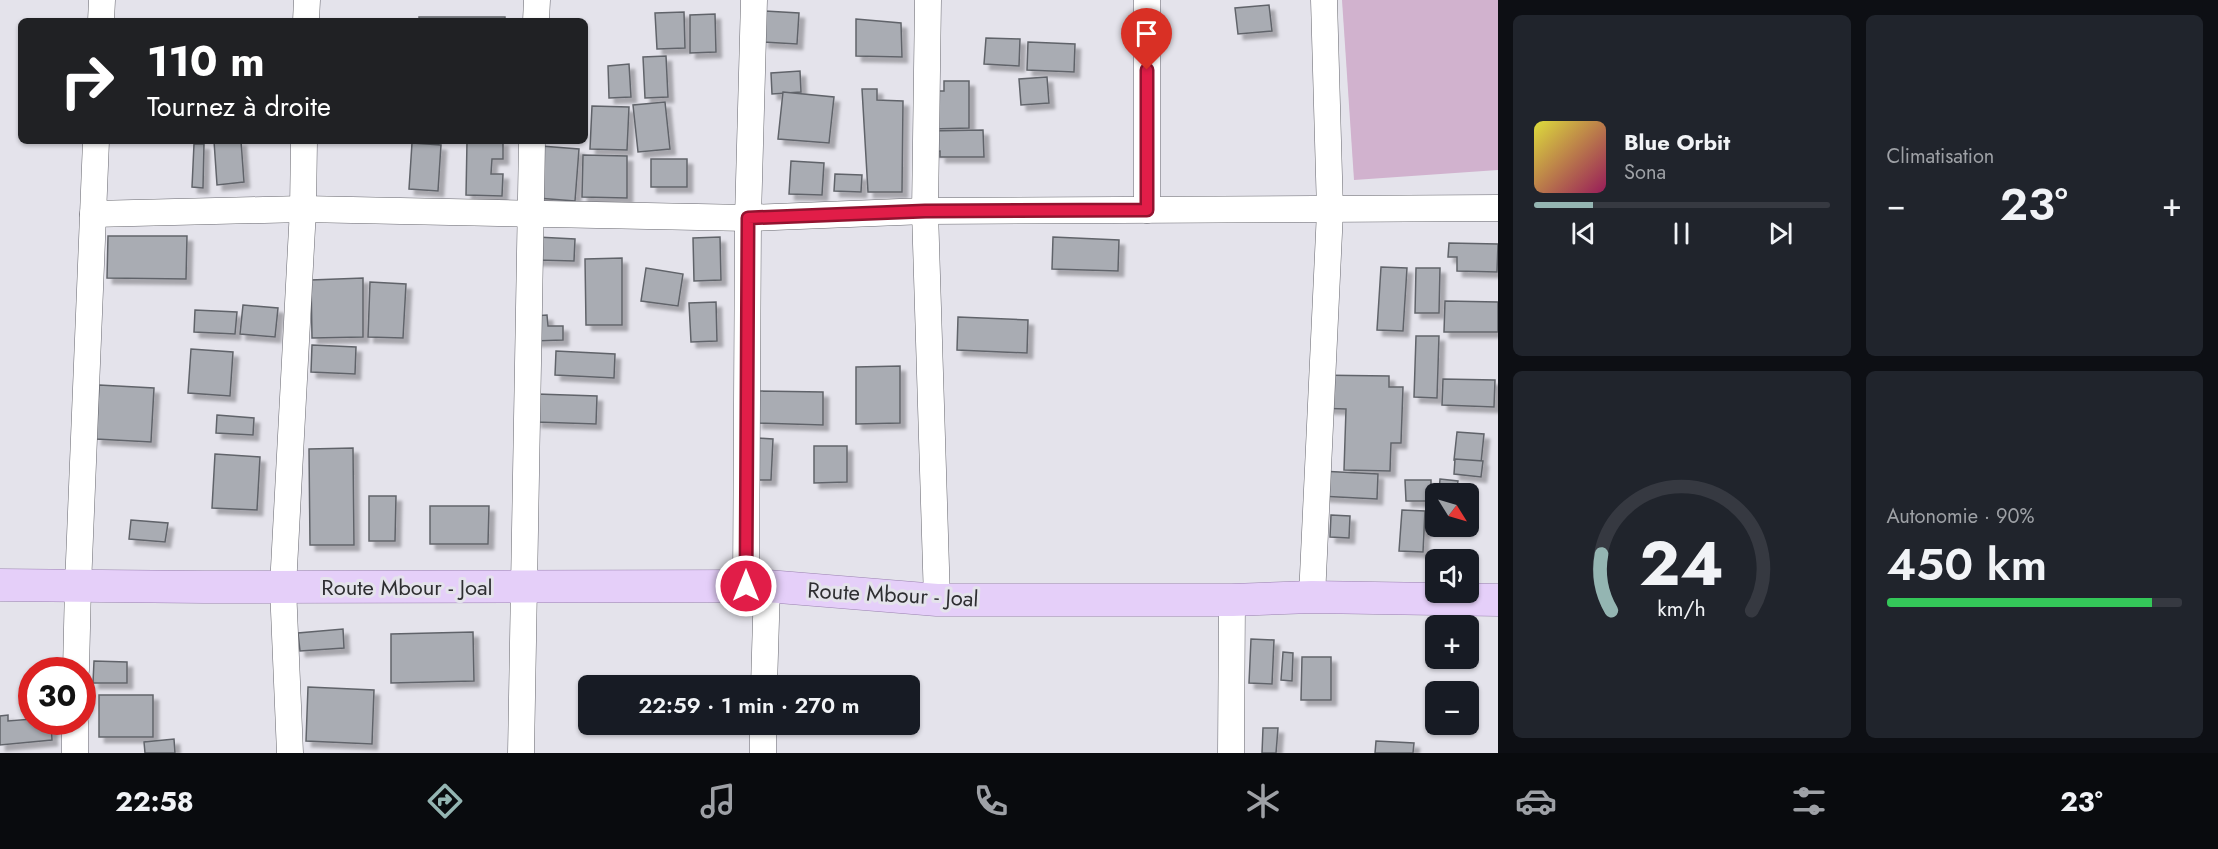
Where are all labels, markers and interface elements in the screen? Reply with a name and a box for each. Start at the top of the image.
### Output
pin [1121,8,1172,70]
icon: arrive [1130,17,1163,50]
text: 110 m [147,31,265,92]
icon: right [48,42,126,120]
text: Tournez à droite [147,87,331,126]
text: Blue Orbit [1624,126,1730,158]
text: Climatisation [1887,142,1994,171]
text: Sona [1624,158,1666,187]
text: 23° [2000,172,2068,237]
text: − [1887,181,1906,228]
text: + [2162,181,2182,228]
icon: previous [1567,217,1600,250]
icon: pause [1665,217,1698,250]
icon: next [1764,217,1797,250]
north arrow [1425,483,1479,537]
map controls [1425,483,1479,735]
text: Autonomie · 90% [1887,502,2035,531]
text: 24 [1640,518,1724,608]
text: 450 km [1887,532,2047,597]
button: sound [1425,549,1479,603]
position arrow [714,554,778,618]
street label: Route Mbour - Joal [321,571,493,603]
street label: Route Mbour - Joal [807,574,979,614]
text: km/h [1658,594,1706,625]
button: + [1425,615,1479,669]
speed limit sign: 30 [18,657,96,735]
button: − [1425,681,1479,735]
text: 22:59 · 1 min · 270 m [638,689,860,721]
icon: directions [424,780,466,822]
icon: music [697,780,739,822]
icon: phone [970,780,1012,822]
icon: climate [1242,780,1284,822]
icon: car [1515,780,1557,822]
icon: filters [1788,780,1830,822]
text: 22:58 [115,782,194,821]
text: 23° [2060,782,2103,821]

